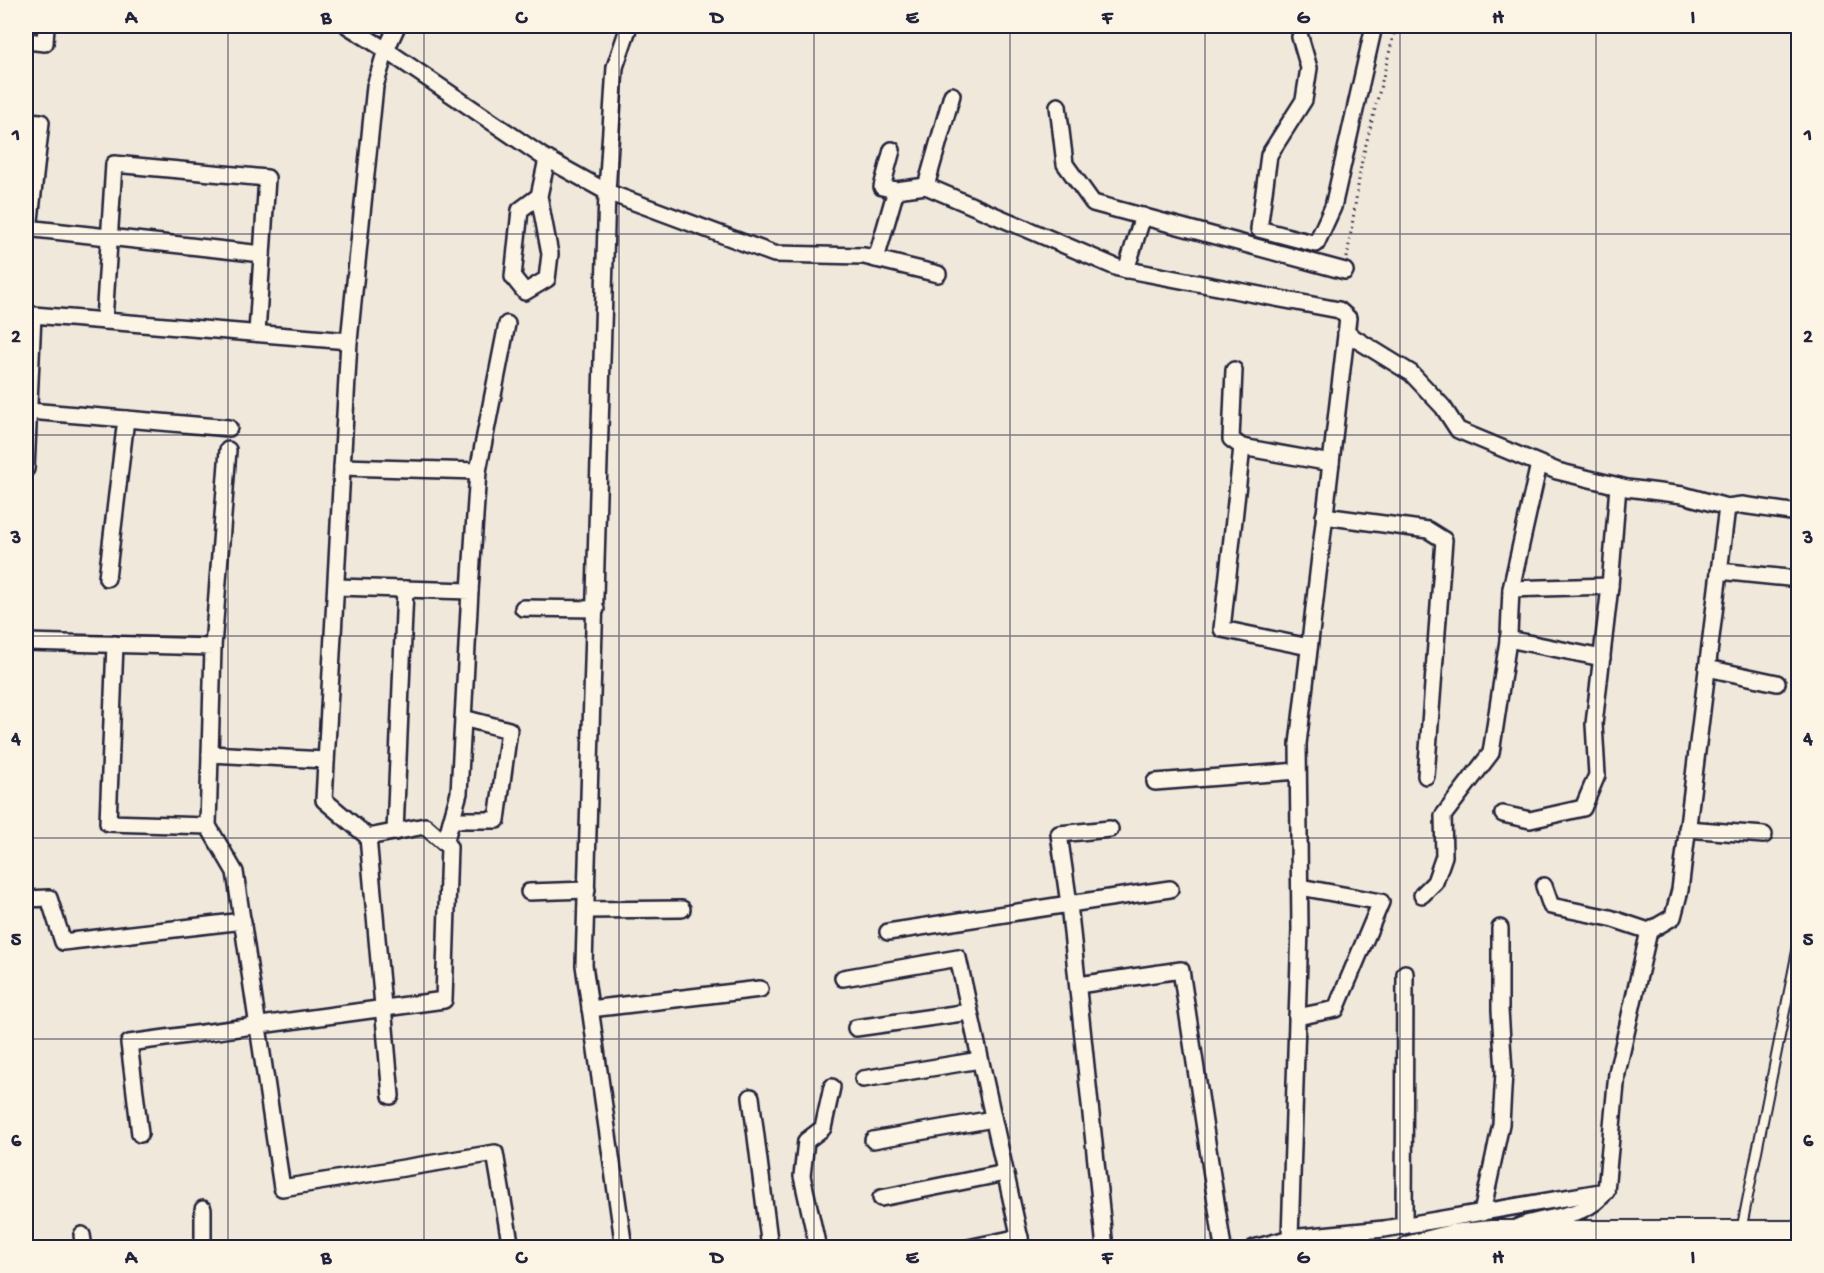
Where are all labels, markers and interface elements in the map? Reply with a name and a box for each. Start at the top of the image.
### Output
text: A [124,8,139,31]
text: B [320,8,332,31]
text: C [515,8,529,31]
text: D [708,8,724,31]
text: E [906,8,920,31]
text: F [1101,8,1114,31]
text: G [1297,8,1311,31]
text: H [1492,8,1504,31]
text: I [1691,8,1696,31]
text: 1 [11,125,20,148]
text: 1 [1803,125,1812,148]
text: 2 [11,327,21,350]
text: 2 [1803,327,1813,350]
text: 3 [10,528,21,551]
text: 3 [1802,528,1813,551]
text: 4 [10,729,21,752]
text: 4 [1802,729,1813,752]
text: 5 [11,930,22,953]
text: 5 [1803,930,1814,953]
text: 6 [11,1131,22,1154]
text: 6 [1803,1131,1814,1154]
text: A [124,1248,139,1271]
text: B [320,1248,332,1271]
text: C [515,1248,529,1271]
text: D [708,1248,724,1271]
text: E [906,1248,920,1271]
text: F [1101,1248,1114,1271]
text: G [1297,1248,1311,1271]
text: H [1492,1248,1504,1271]
text: I [1691,1248,1696,1271]

